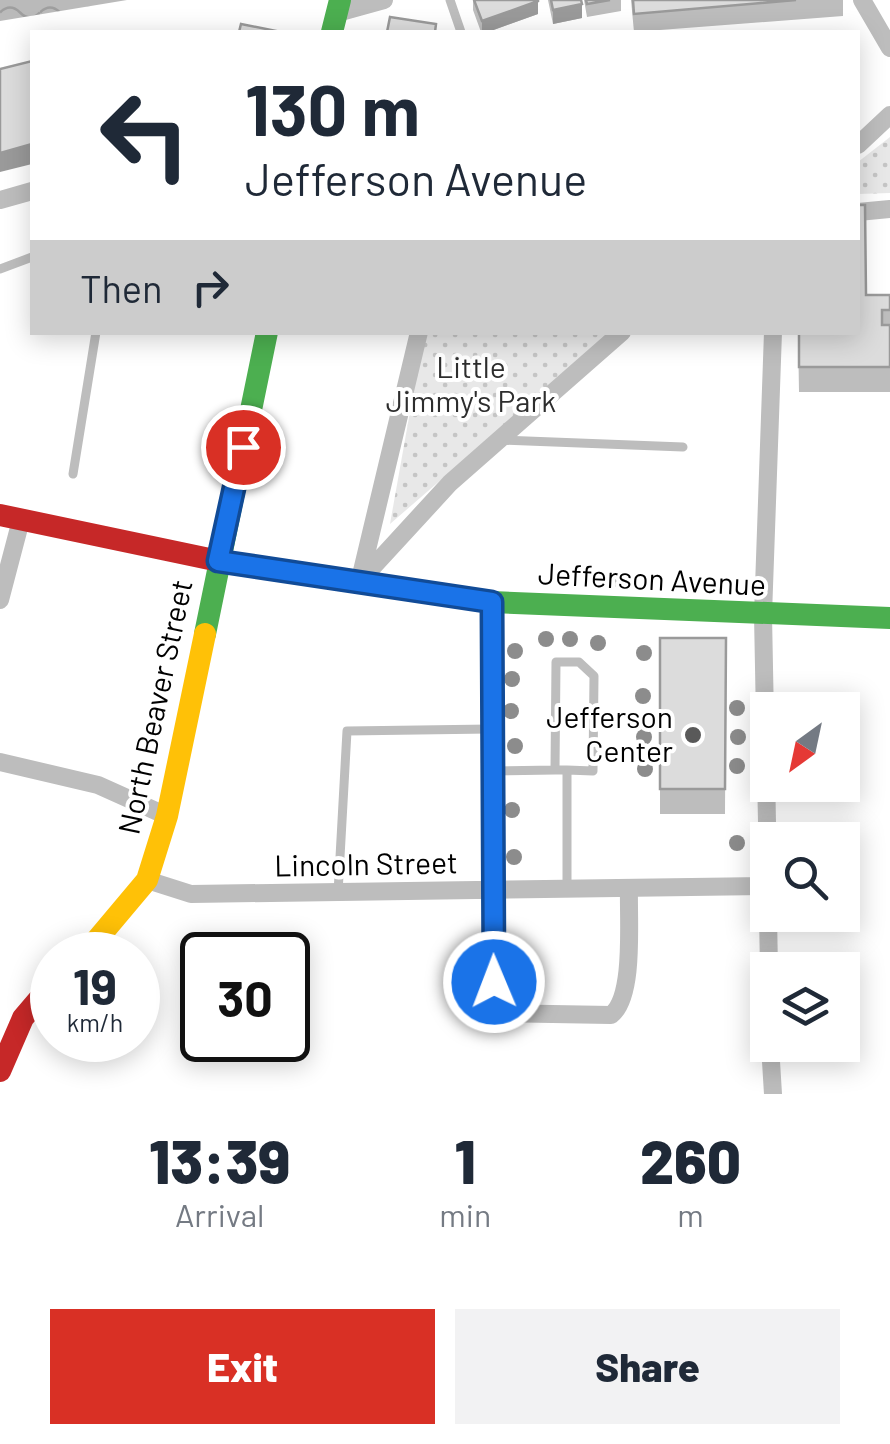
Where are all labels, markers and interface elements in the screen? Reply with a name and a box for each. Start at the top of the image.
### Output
text: 130 m [245,66,420,150]
icon: left [80,70,210,200]
text: Jefferson Avenue [245,151,587,205]
icon: right [183,260,238,315]
text: Then [80,265,163,311]
park label: Little Jimmy's Park [386,348,556,418]
pin [201,405,286,490]
icon: arrive [216,420,271,475]
street label: Jefferson Avenue [537,554,767,602]
street label: North Beaver Street [109,576,199,837]
north arrow [750,692,860,802]
map controls [750,692,860,1062]
place label: Jefferson Center [546,698,673,768]
marker: Jefferson Center [682,724,704,746]
button: search [750,822,860,932]
street label: Lincoln Street [274,843,458,883]
position arrow [442,930,546,1034]
speed limit sign: 30 [180,932,310,1062]
button: layers [750,952,860,1062]
text: 19 [73,955,117,1015]
text: km/h [67,1007,123,1037]
text: 13:39 [149,1124,290,1196]
text: 1 [455,1124,476,1196]
text: 260 [640,1124,741,1196]
text: Arrival [175,1195,264,1233]
text: min [439,1195,491,1233]
text: m [677,1195,704,1233]
button: Exit [50,1309,435,1424]
button: Share [455,1309,840,1424]

